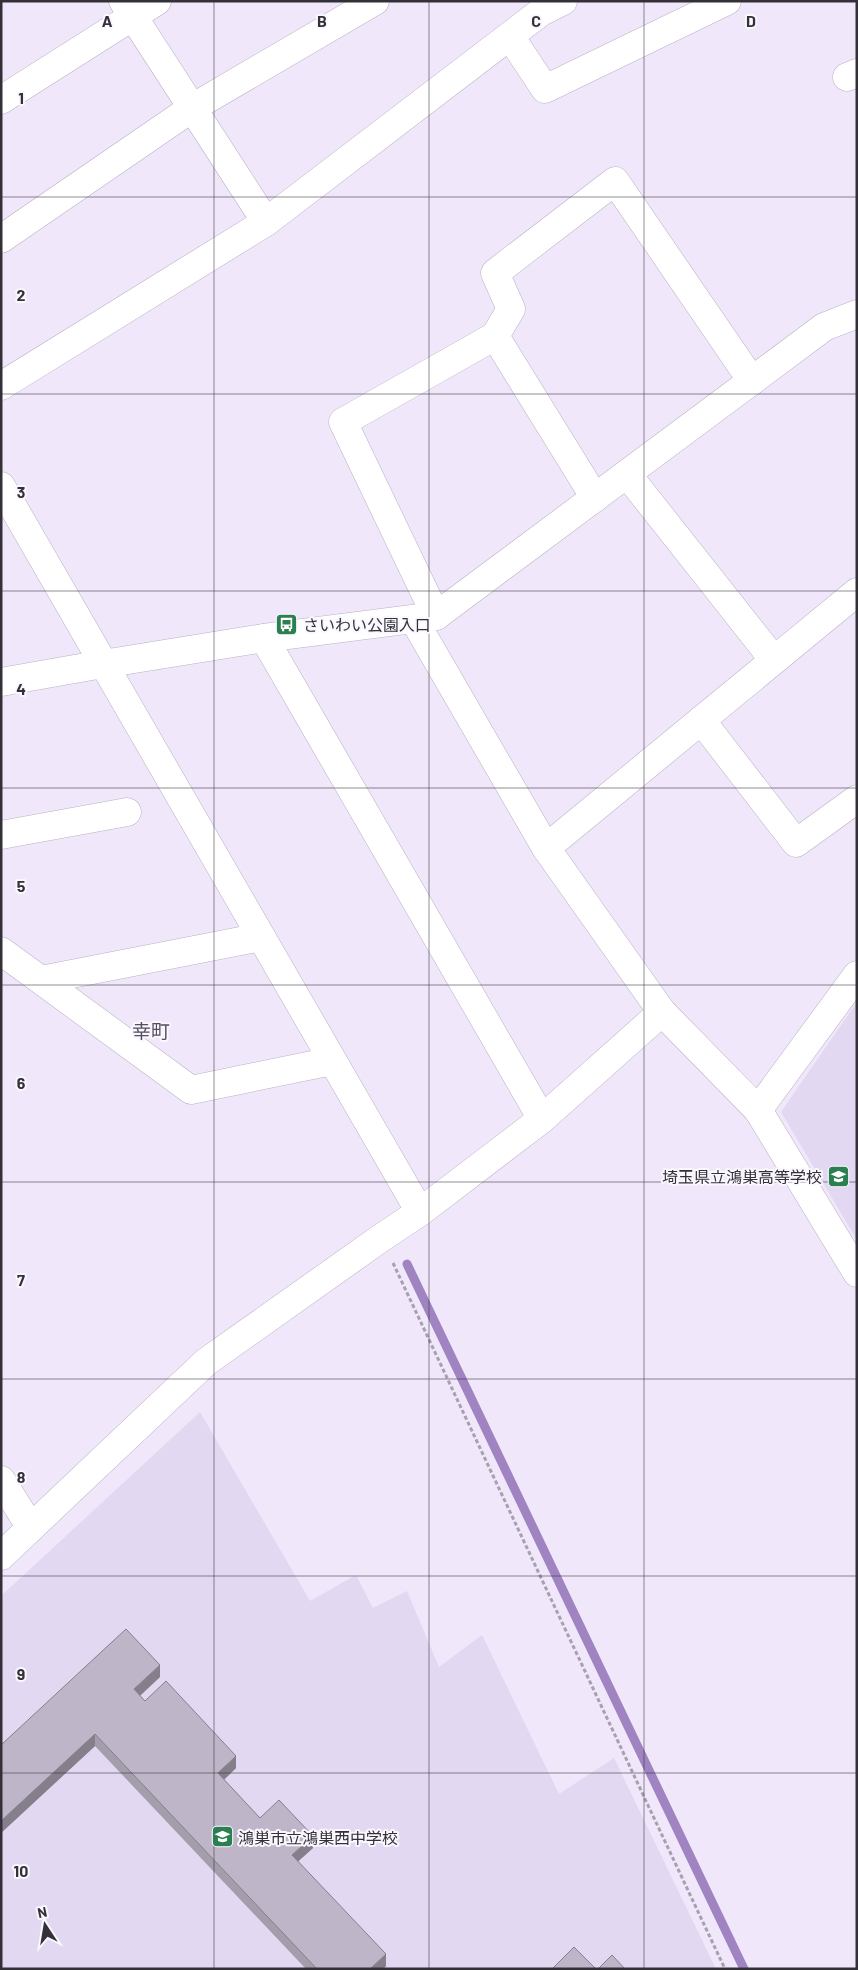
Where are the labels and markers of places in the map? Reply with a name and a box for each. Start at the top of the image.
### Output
bus stop icon: さいわい公園入口 [275,612,299,636]
place label: さいわい公園入口 [303,615,431,634]
school or university icon: 埼玉県立鴻巣高等学校 [826,1164,850,1188]
place label: 埼玉県立鴻巣高等学校 [662,1167,822,1186]
school or university icon: 鴻巣市立鴻巣西中学校 [210,1825,234,1849]
place label: 鴻巣市立鴻巣西中学校 [238,1828,398,1847]

